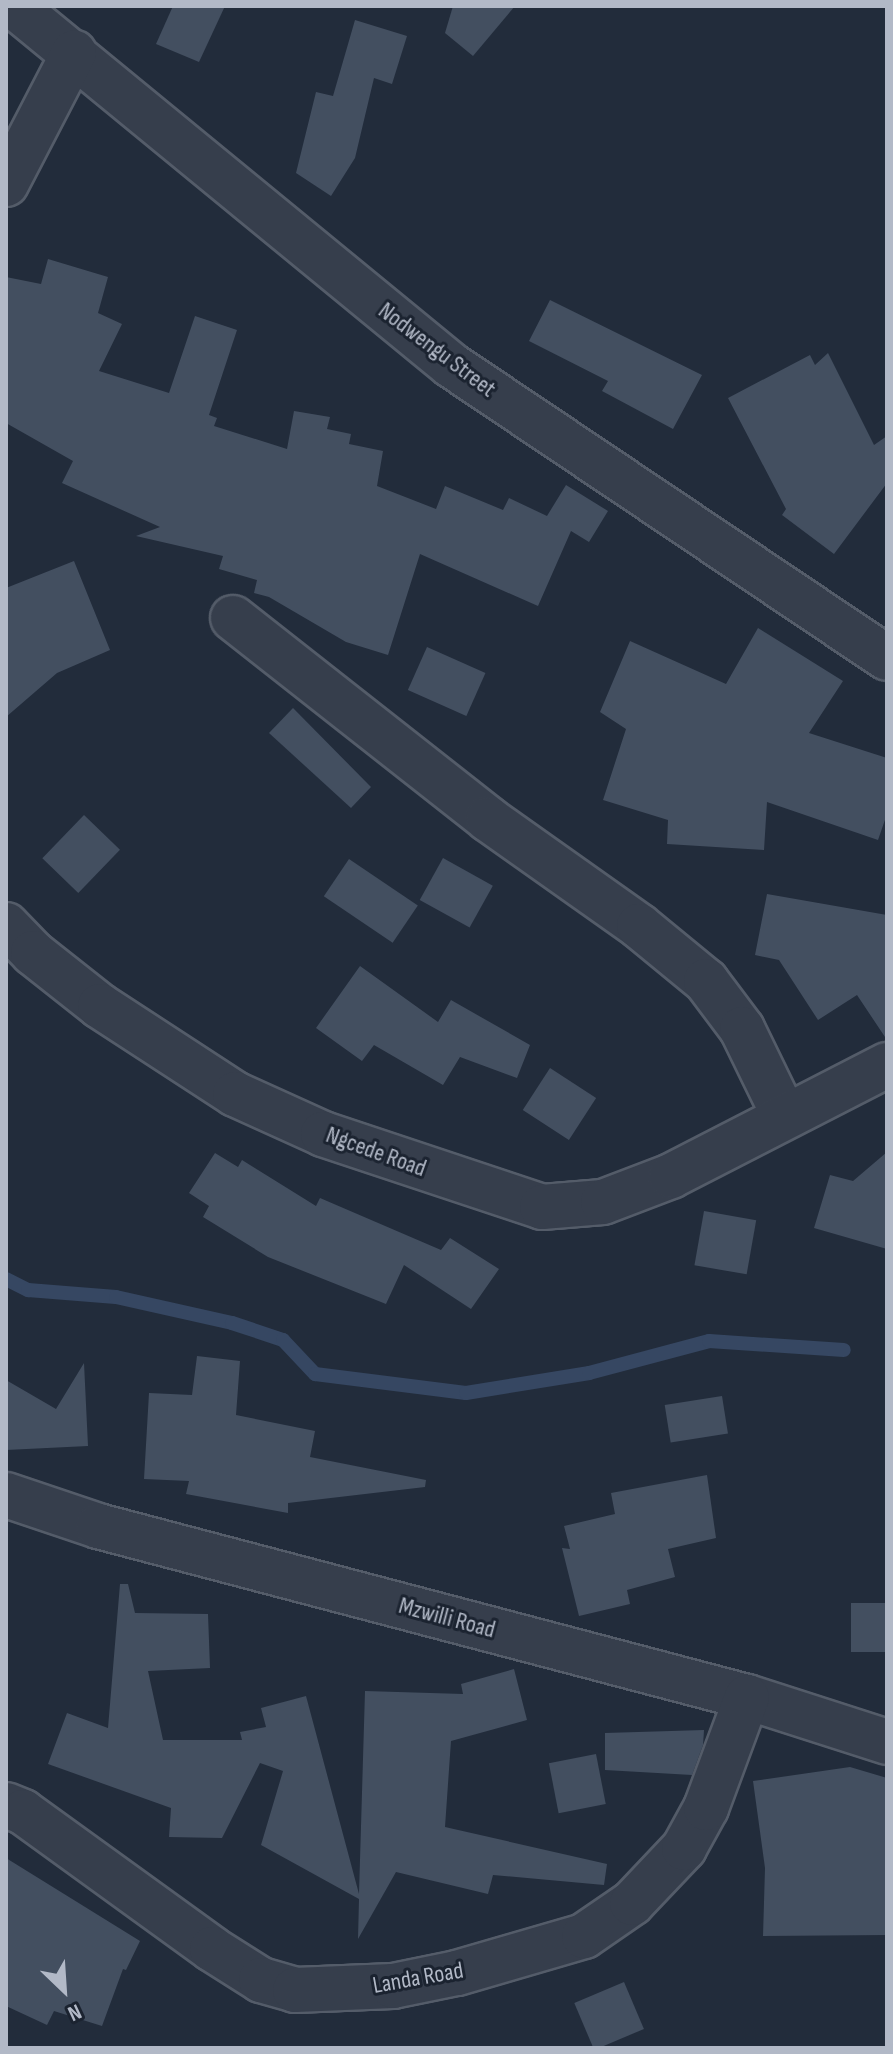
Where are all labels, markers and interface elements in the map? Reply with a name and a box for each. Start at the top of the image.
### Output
street label: Nodwengu Street [373,297,501,403]
street label: Ngcede Road [322,1121,430,1183]
street label: Mzwilli Road [396,1591,498,1645]
north arrow [24,1950,104,2030]
street label: Landa Road [370,1956,466,2000]
text: N [63,1997,85,2027]

